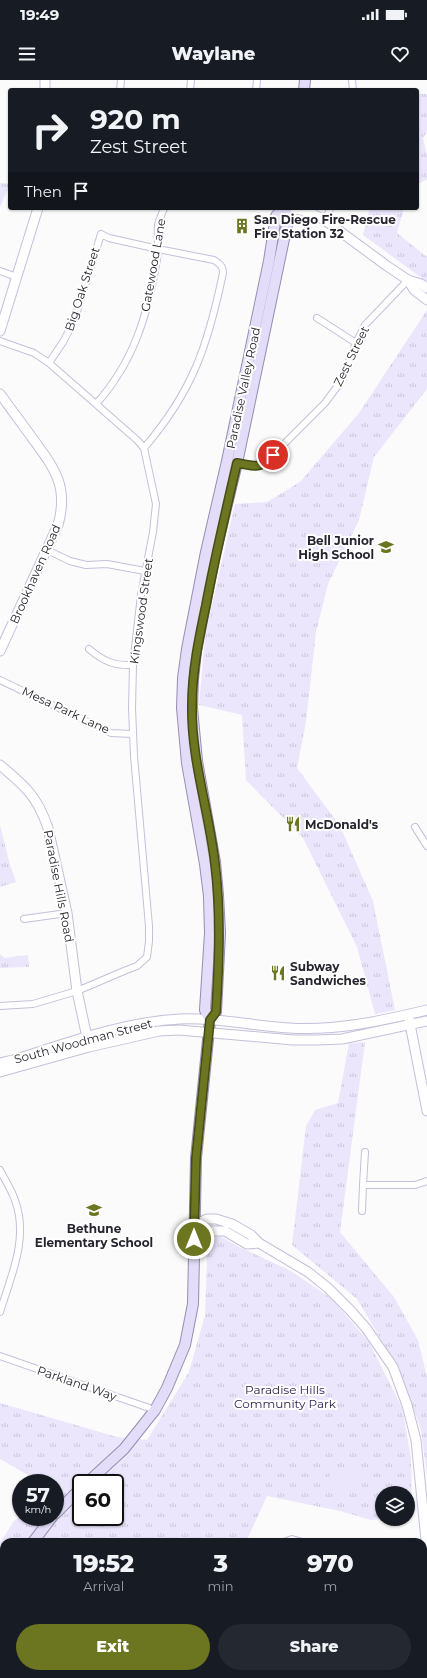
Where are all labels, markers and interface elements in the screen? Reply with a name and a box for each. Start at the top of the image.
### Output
text: 19:49 [20,5,59,24]
icon: menu [16,43,38,65]
text: Waylane [172,43,255,65]
icon: heart [389,43,411,65]
text: 920 m [90,102,181,136]
icon: right [24,104,76,156]
text: Zest Street [90,136,188,158]
icon: arrive [70,180,92,202]
text: Then [24,182,62,201]
place label: San Diego Fire-Rescue Fire Station 32 [254,212,396,241]
street label: Gatewood Lane [137,217,169,313]
building icon: San Diego Fire-Rescue Fire Station 32 [233,217,251,235]
street label: Big Oak Street [61,245,103,333]
street label: Zest Street [330,323,372,389]
street label: Paradise Valley Road [223,326,263,450]
pin [256,438,290,472]
icon: arrive [262,444,284,466]
street label: Brookhaven Road [6,522,64,626]
place label: Bell Junior High School [298,533,374,562]
school or university icon: Bell Junior High School [377,538,395,556]
street label: Kingswood Street [126,557,156,665]
street label: Mesa Park Lane [20,683,112,737]
restaurant icon: McDonald's [284,815,302,833]
place label: McDonald's [305,817,379,832]
street label: Paradise Hills Road [41,828,77,944]
place label: Subway Sandwiches [290,959,367,988]
restaurant icon: Subway Sandwiches [269,964,287,982]
street label: South Woodman Street [12,1015,154,1067]
school or university icon: Bethune Elementary School [85,1201,103,1219]
position arrow [173,1218,215,1260]
place label: Bethune Elementary School [35,1221,153,1250]
street label: Parkland Way [35,1362,119,1404]
park label: Paradise Hills Community Park [234,1382,337,1411]
speed limit sign: 60 [72,1474,124,1526]
text: 57 [26,1483,50,1507]
map controls [375,1486,415,1526]
button: layers [375,1486,415,1526]
text: km/h [25,1503,51,1516]
text: 19:52 [73,1549,134,1578]
text: 3 [213,1549,228,1578]
text: 970 [307,1549,354,1578]
text: Arrival [83,1578,124,1594]
text: min [208,1578,234,1594]
text: m [323,1578,337,1594]
button: Exit [16,1624,210,1670]
button: Share [218,1624,411,1670]

